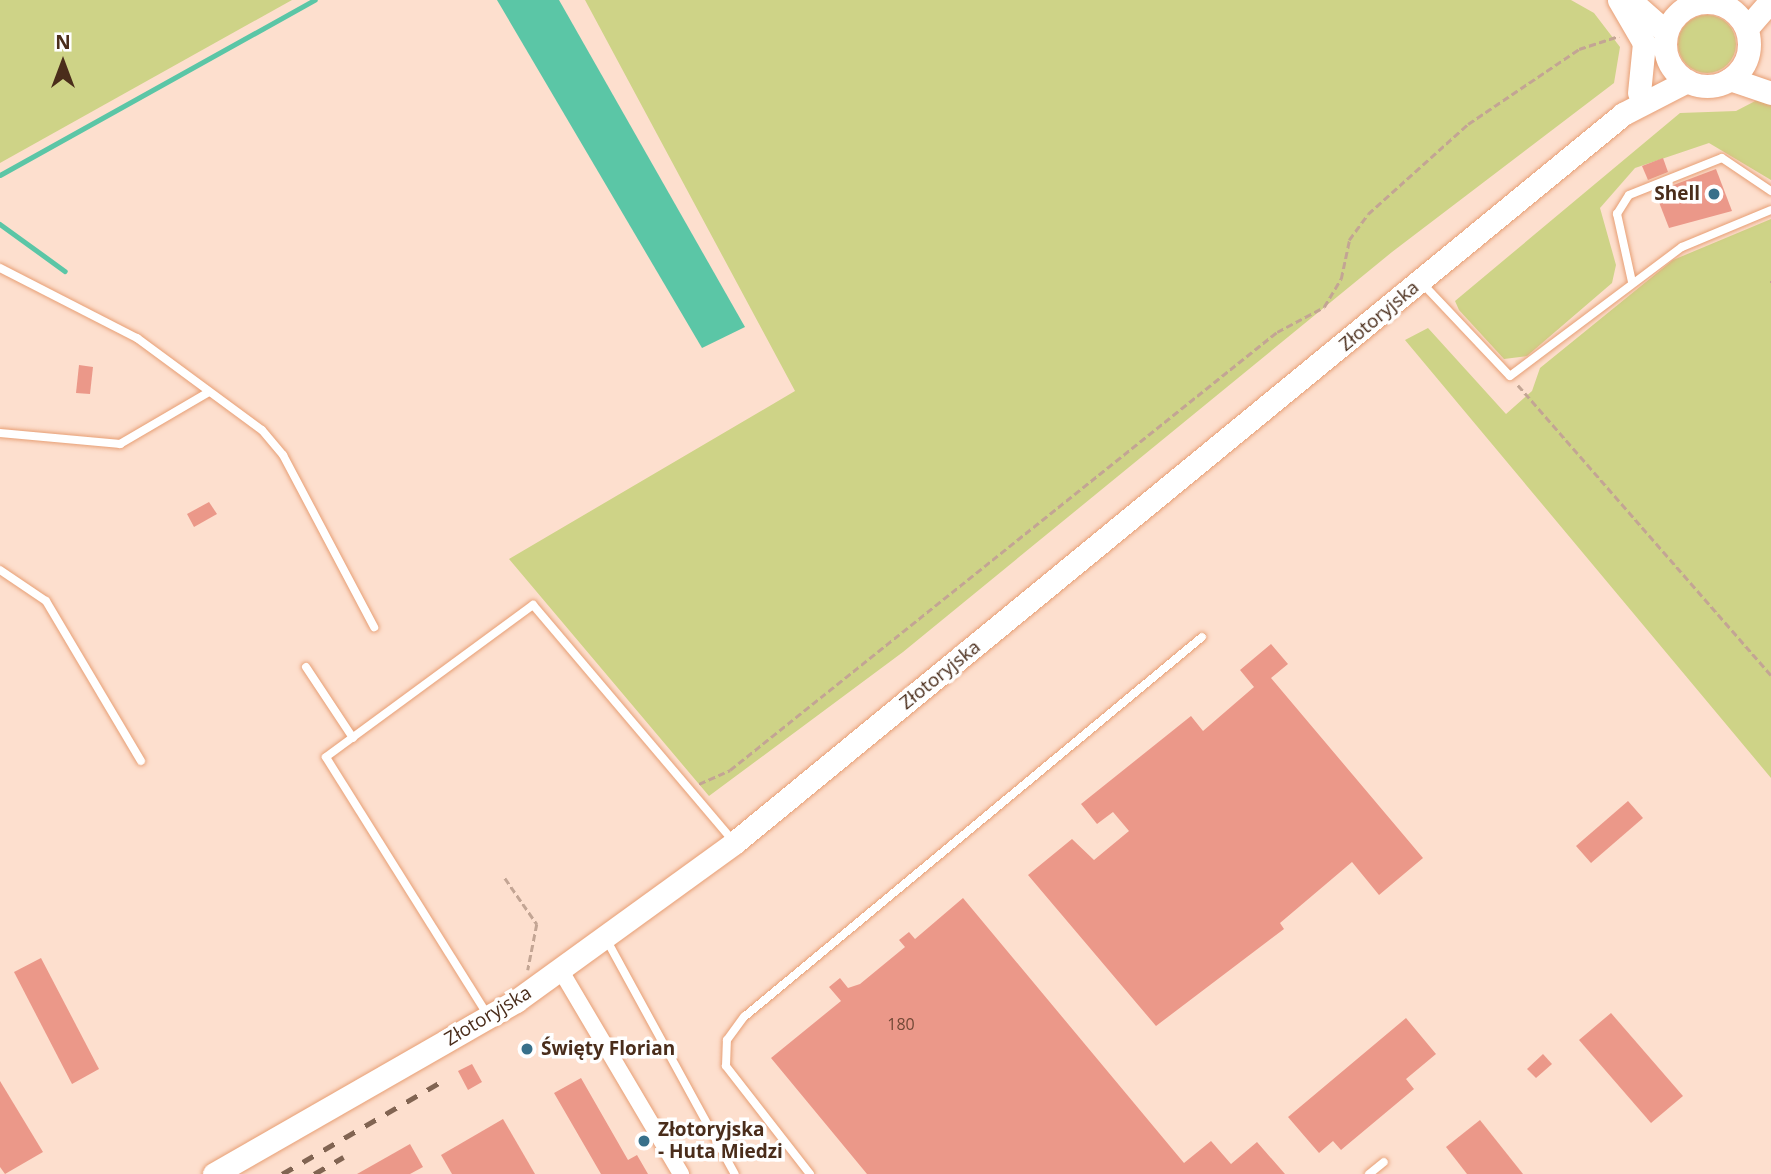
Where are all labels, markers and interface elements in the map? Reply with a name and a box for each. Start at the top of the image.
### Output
north arrow [28,28,98,98]
text: N [55,29,71,55]
place label: Shell [1654,183,1700,205]
marker: Shell [1706,186,1722,202]
street label: Złotoryjska [1335,276,1423,356]
street label: Złotoryjska [895,636,985,714]
street label: Złotoryjska [441,981,535,1051]
house number: 180 [887,1014,915,1034]
place label: Święty Florian [541,1038,675,1060]
marker: Święty Florian [519,1041,535,1057]
place label: Złotoryjska - Huta Miedzi [658,1119,783,1163]
marker: Złotoryjska - Huta Miedzi [636,1133,652,1149]

